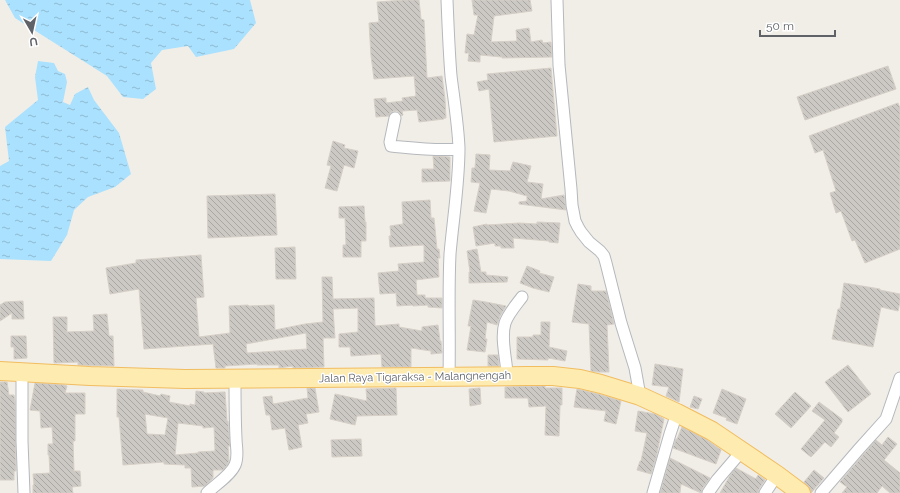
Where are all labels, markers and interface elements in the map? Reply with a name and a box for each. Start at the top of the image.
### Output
north arrow [12,12,52,52]
scale bar [760,12,835,38]
text: 50 m [766,19,794,33]
text: U [28,34,39,48]
street label: Jalan Raya Tigaraksa - Malangnengah [319,369,511,385]

